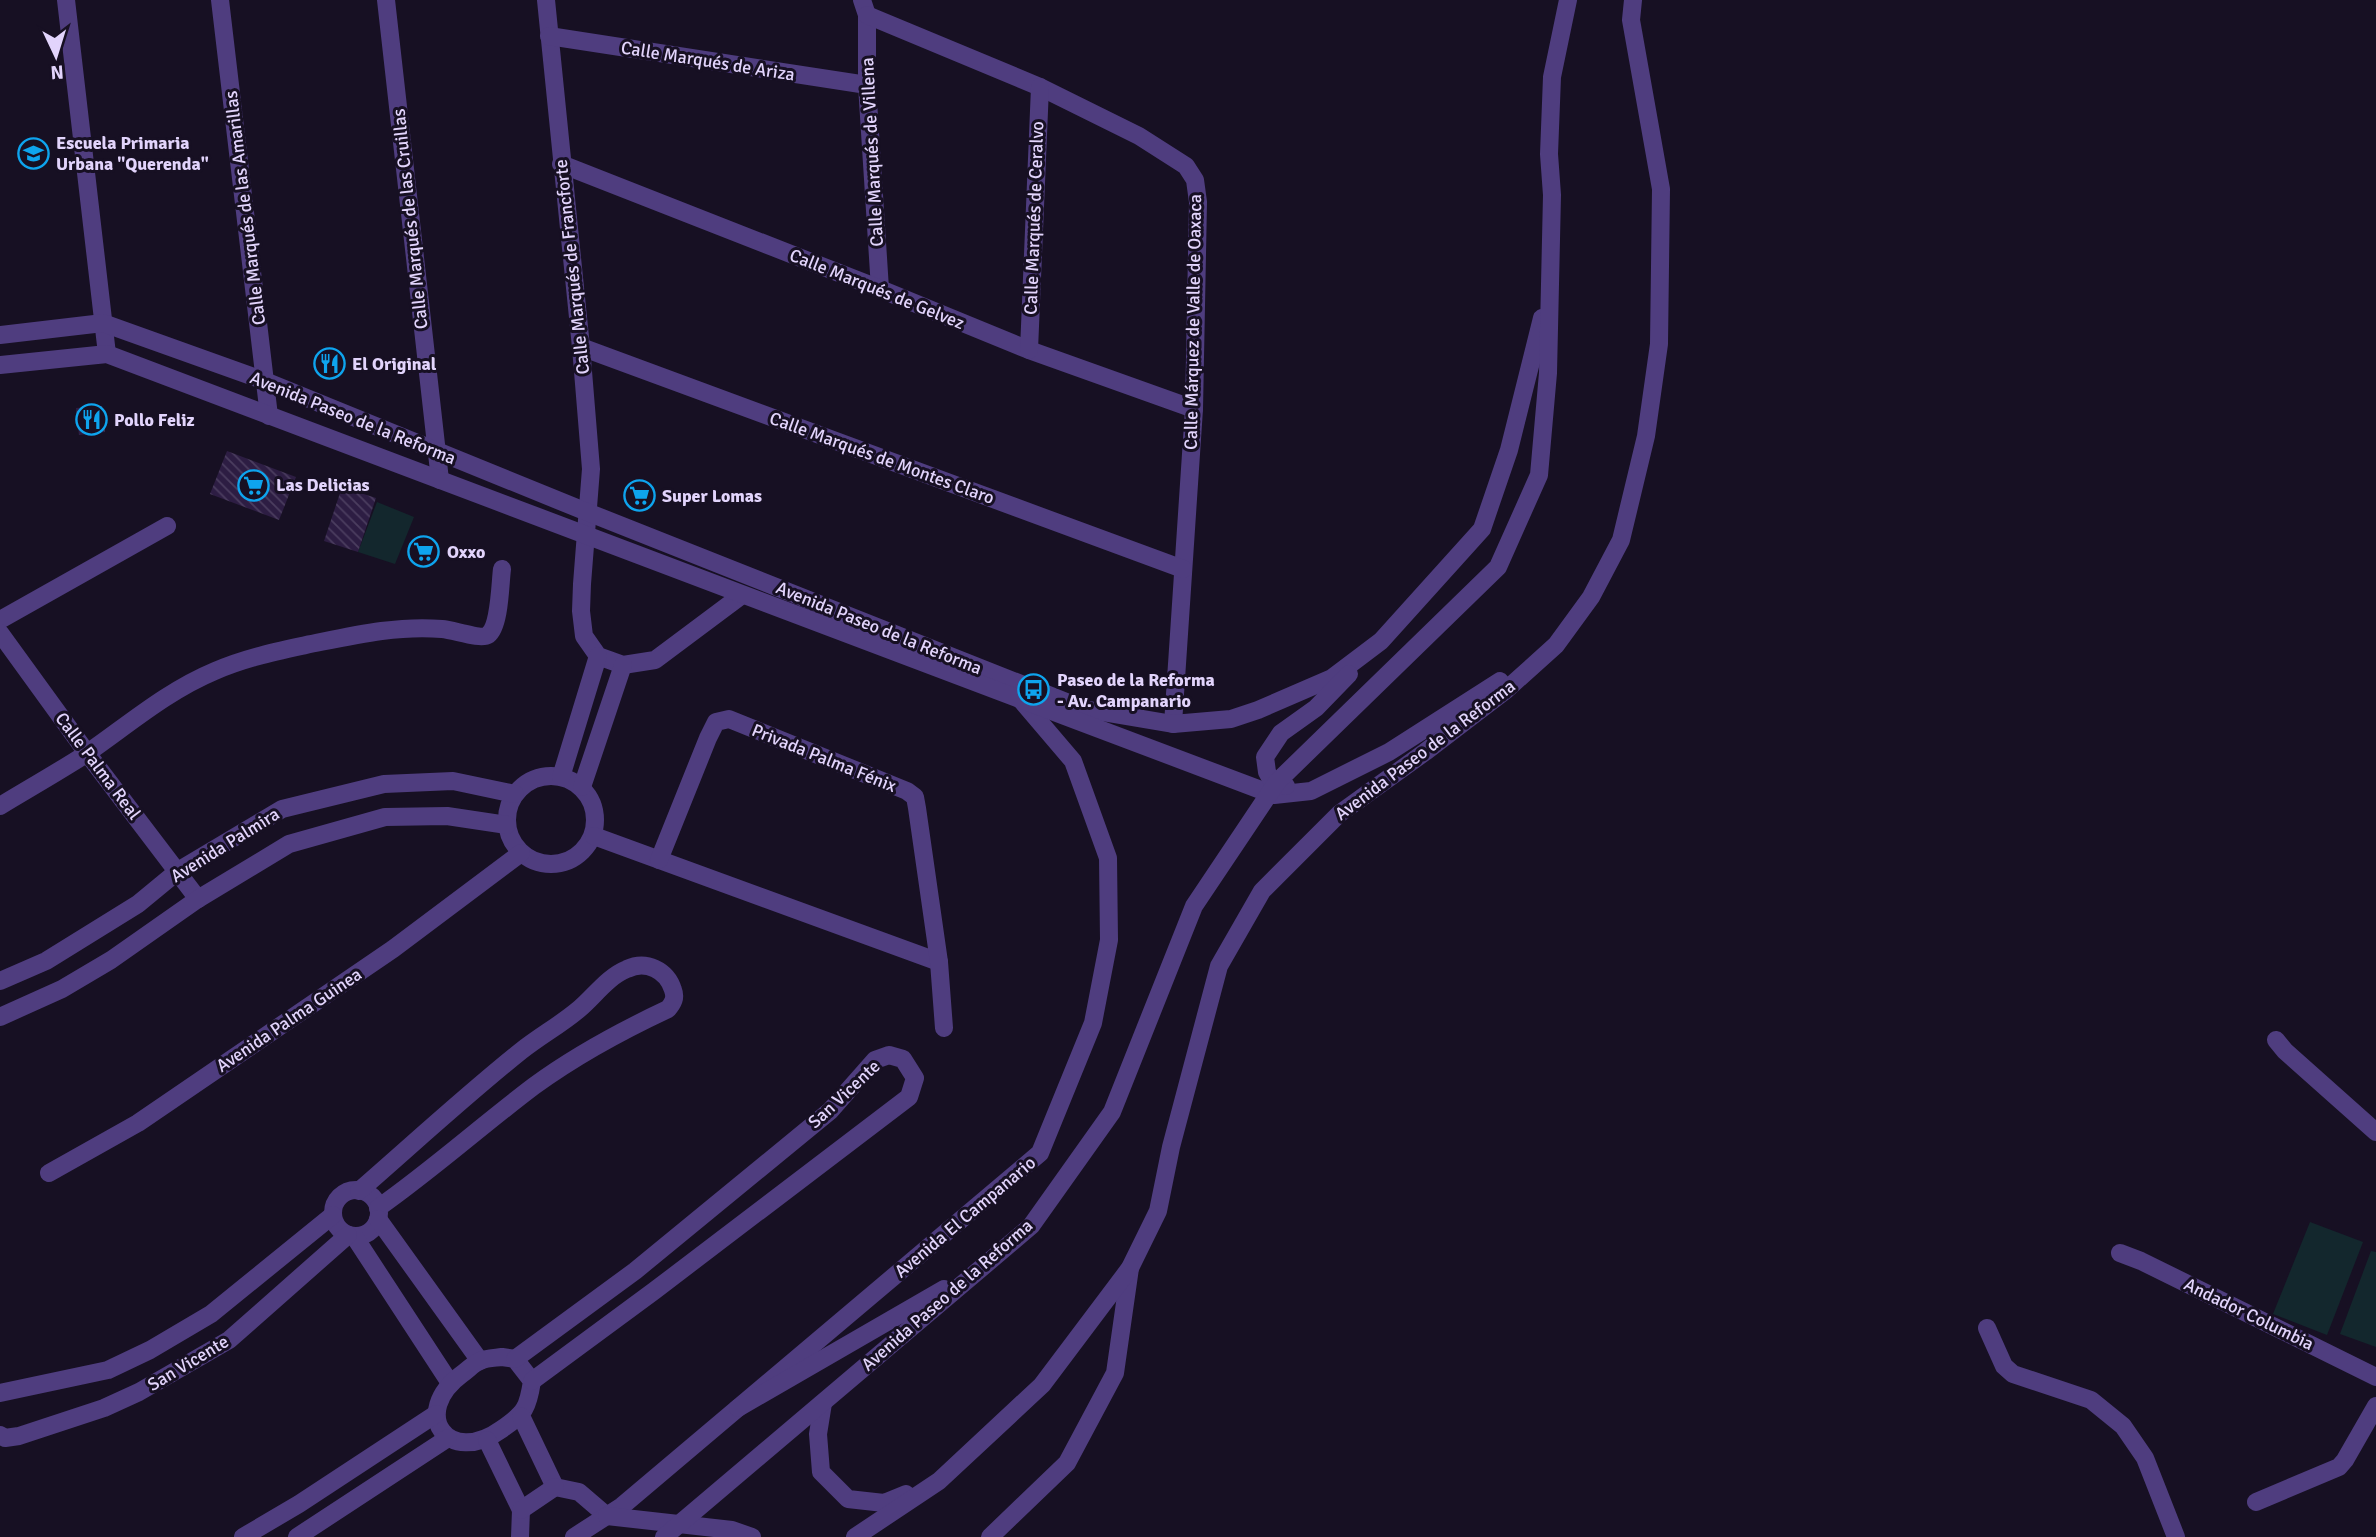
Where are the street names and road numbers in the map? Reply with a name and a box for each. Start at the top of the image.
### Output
street label: Calle Marqués de Ariza [619,36,797,86]
street label: Calle Marqués de Villena [856,57,888,247]
street label: Calle Marqués de las Amarillas [220,90,270,326]
street label: Calle Marqués de las Cruillas [387,107,433,330]
street label: Calle Marqués de Ceralvo [1020,121,1048,315]
street label: Calle Marqués de Francforte [550,158,594,376]
street label: Calle Márquez de Valle de Oaxaca [1180,194,1206,450]
street label: Calle Marqués de Gelvez [786,244,968,334]
street label: Avenida Paseo de la Reforma [247,367,459,469]
street label: Calle Marqués de Montes Claro [767,407,997,509]
street label: Avenida Paseo de la Reforma [773,577,985,679]
street label: Avenida Paseo de la Reforma [1331,675,1519,825]
street label: Calle Palma Real [50,708,146,824]
street label: Privada Palma Fénix [749,719,900,797]
street label: Avenida Palmira [167,803,283,887]
street label: Avenida Palma Guinea [212,963,366,1077]
street label: San Vicente [803,1055,885,1133]
street label: Avenida El Campanario [890,1152,1040,1282]
street label: Avenida Paseo de la Reforma [857,1215,1037,1375]
street label: Andador Columbia [2180,1273,2318,1355]
street label: San Vicente [144,1330,232,1396]

